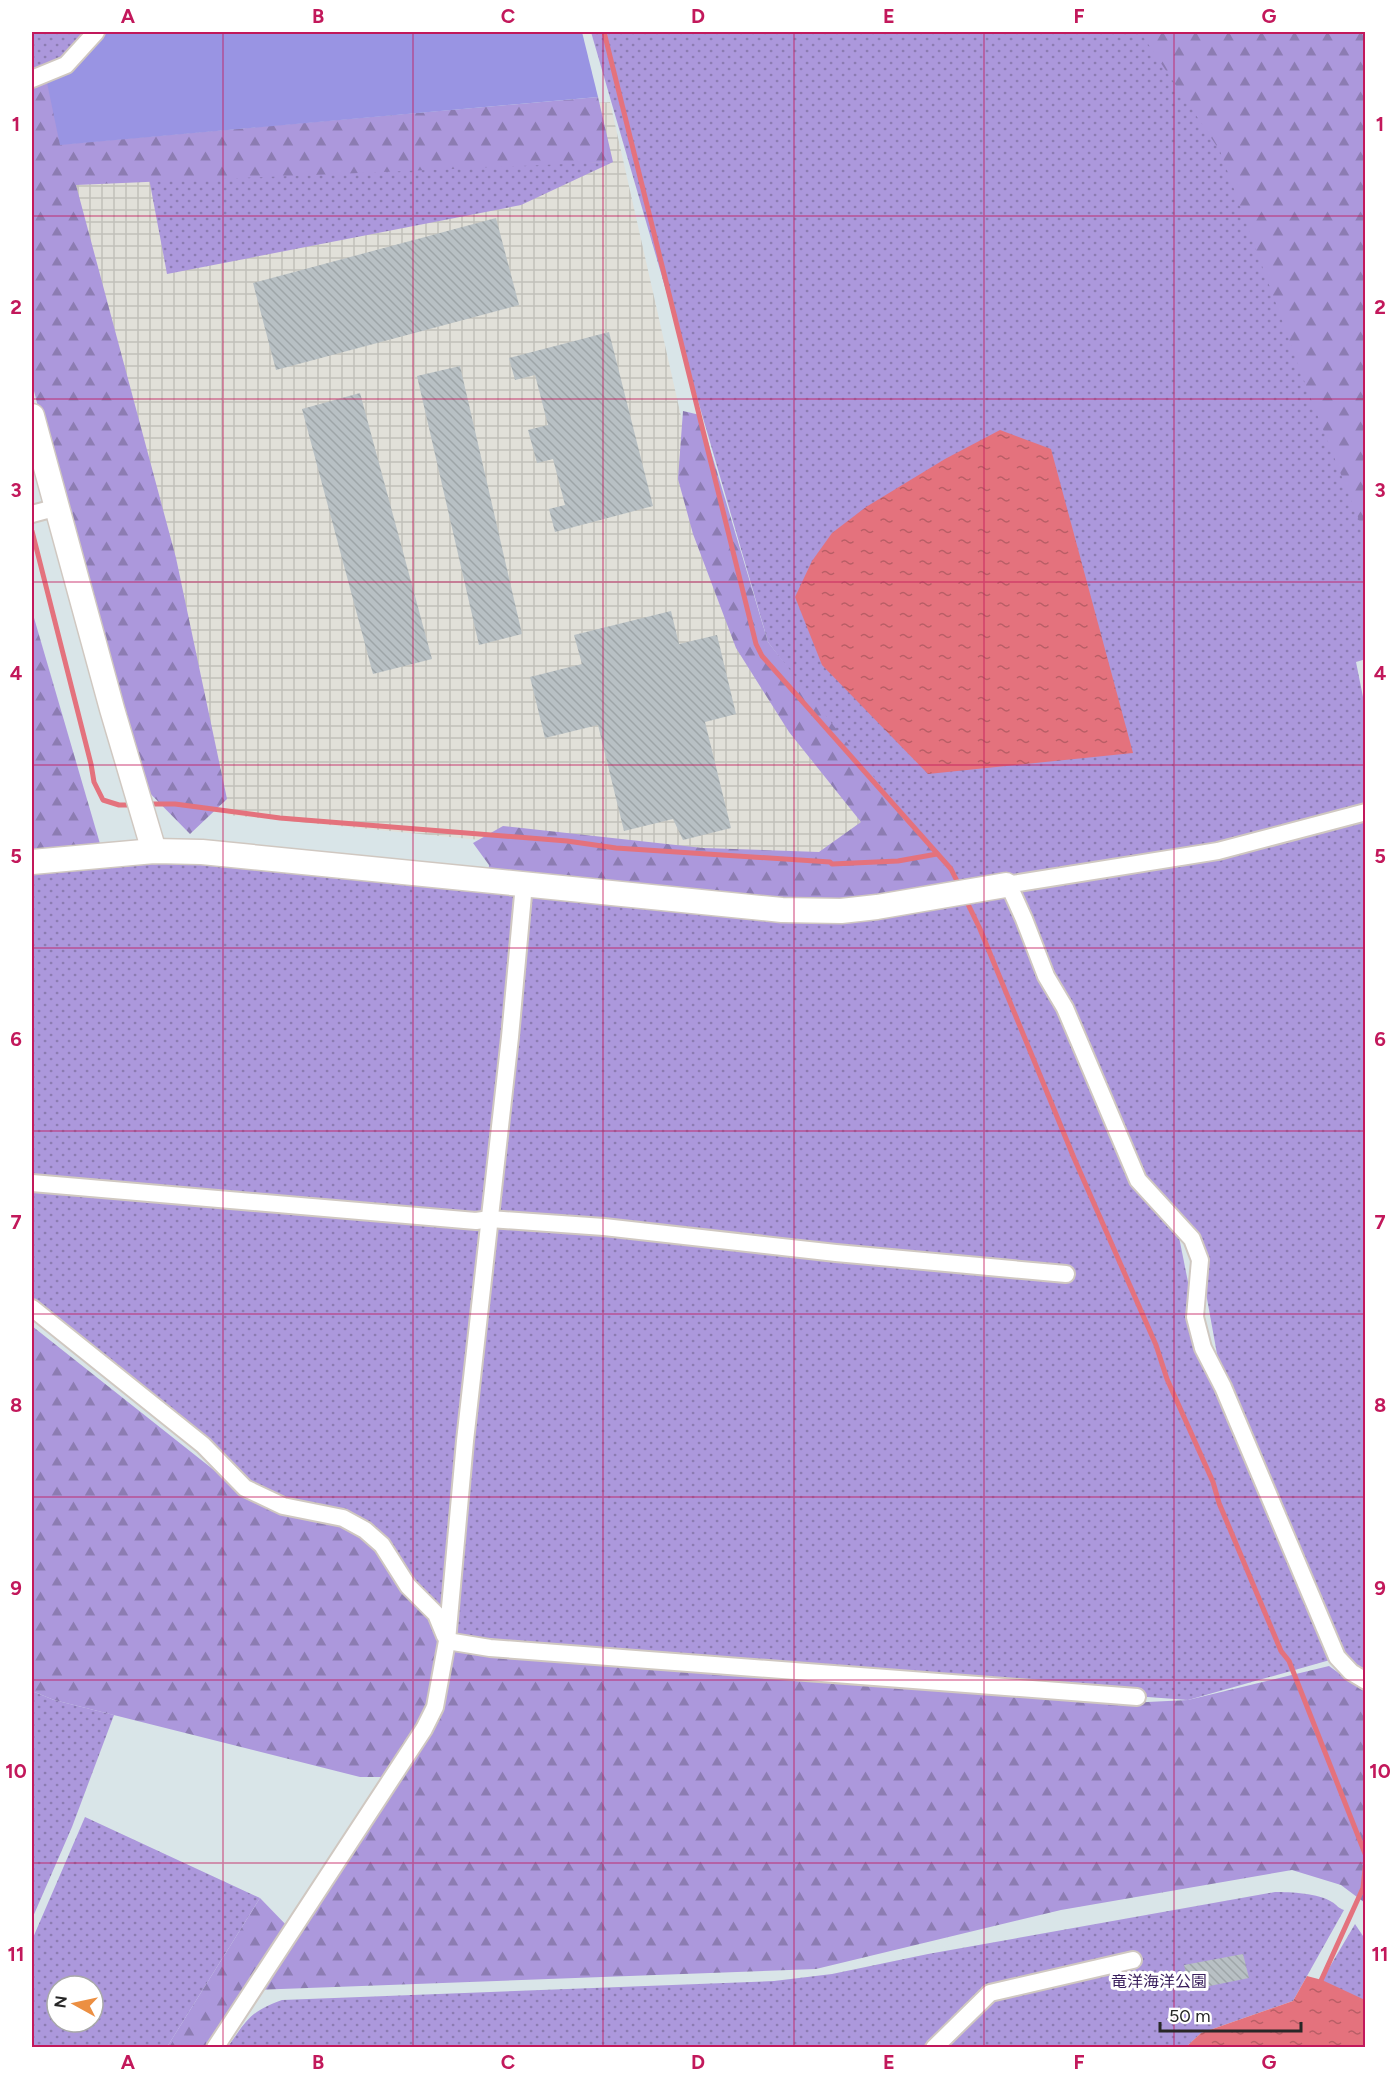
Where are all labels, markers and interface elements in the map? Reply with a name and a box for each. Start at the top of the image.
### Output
text: A [121,4,136,28]
text: B [312,4,324,28]
text: C [501,4,515,28]
text: D [691,4,705,28]
text: E [883,4,895,28]
text: F [1073,4,1085,28]
text: G [1262,4,1277,28]
text: 1 [12,112,20,136]
text: 1 [1376,112,1384,136]
text: 2 [10,295,22,319]
text: 2 [1374,295,1386,319]
text: 3 [10,478,22,502]
text: 3 [1374,478,1386,502]
text: 4 [10,661,23,685]
text: 4 [1374,661,1387,685]
text: 5 [10,844,22,868]
text: 5 [1374,844,1386,868]
text: 6 [10,1027,22,1051]
text: 6 [1374,1027,1386,1051]
text: 7 [10,1210,22,1234]
text: 7 [1374,1210,1386,1234]
text: 8 [10,1393,22,1417]
text: 8 [1374,1393,1386,1417]
text: 9 [10,1576,22,1600]
text: 9 [1374,1576,1386,1600]
text: 10 [5,1759,27,1783]
text: 10 [1369,1759,1391,1783]
text: 11 [8,1942,24,1966]
text: 11 [1372,1942,1388,1966]
park label: 竜洋海洋公園 [1111,1972,1207,1991]
north arrow [45,1974,105,2034]
text: N [50,1995,71,2009]
scale bar [1160,1995,1301,2033]
text: 50 m [1169,2005,1211,2027]
text: A [121,2050,136,2074]
text: B [312,2050,324,2074]
text: C [501,2050,515,2074]
text: D [691,2050,705,2074]
text: E [883,2050,895,2074]
text: F [1073,2050,1085,2074]
text: G [1262,2050,1277,2074]

